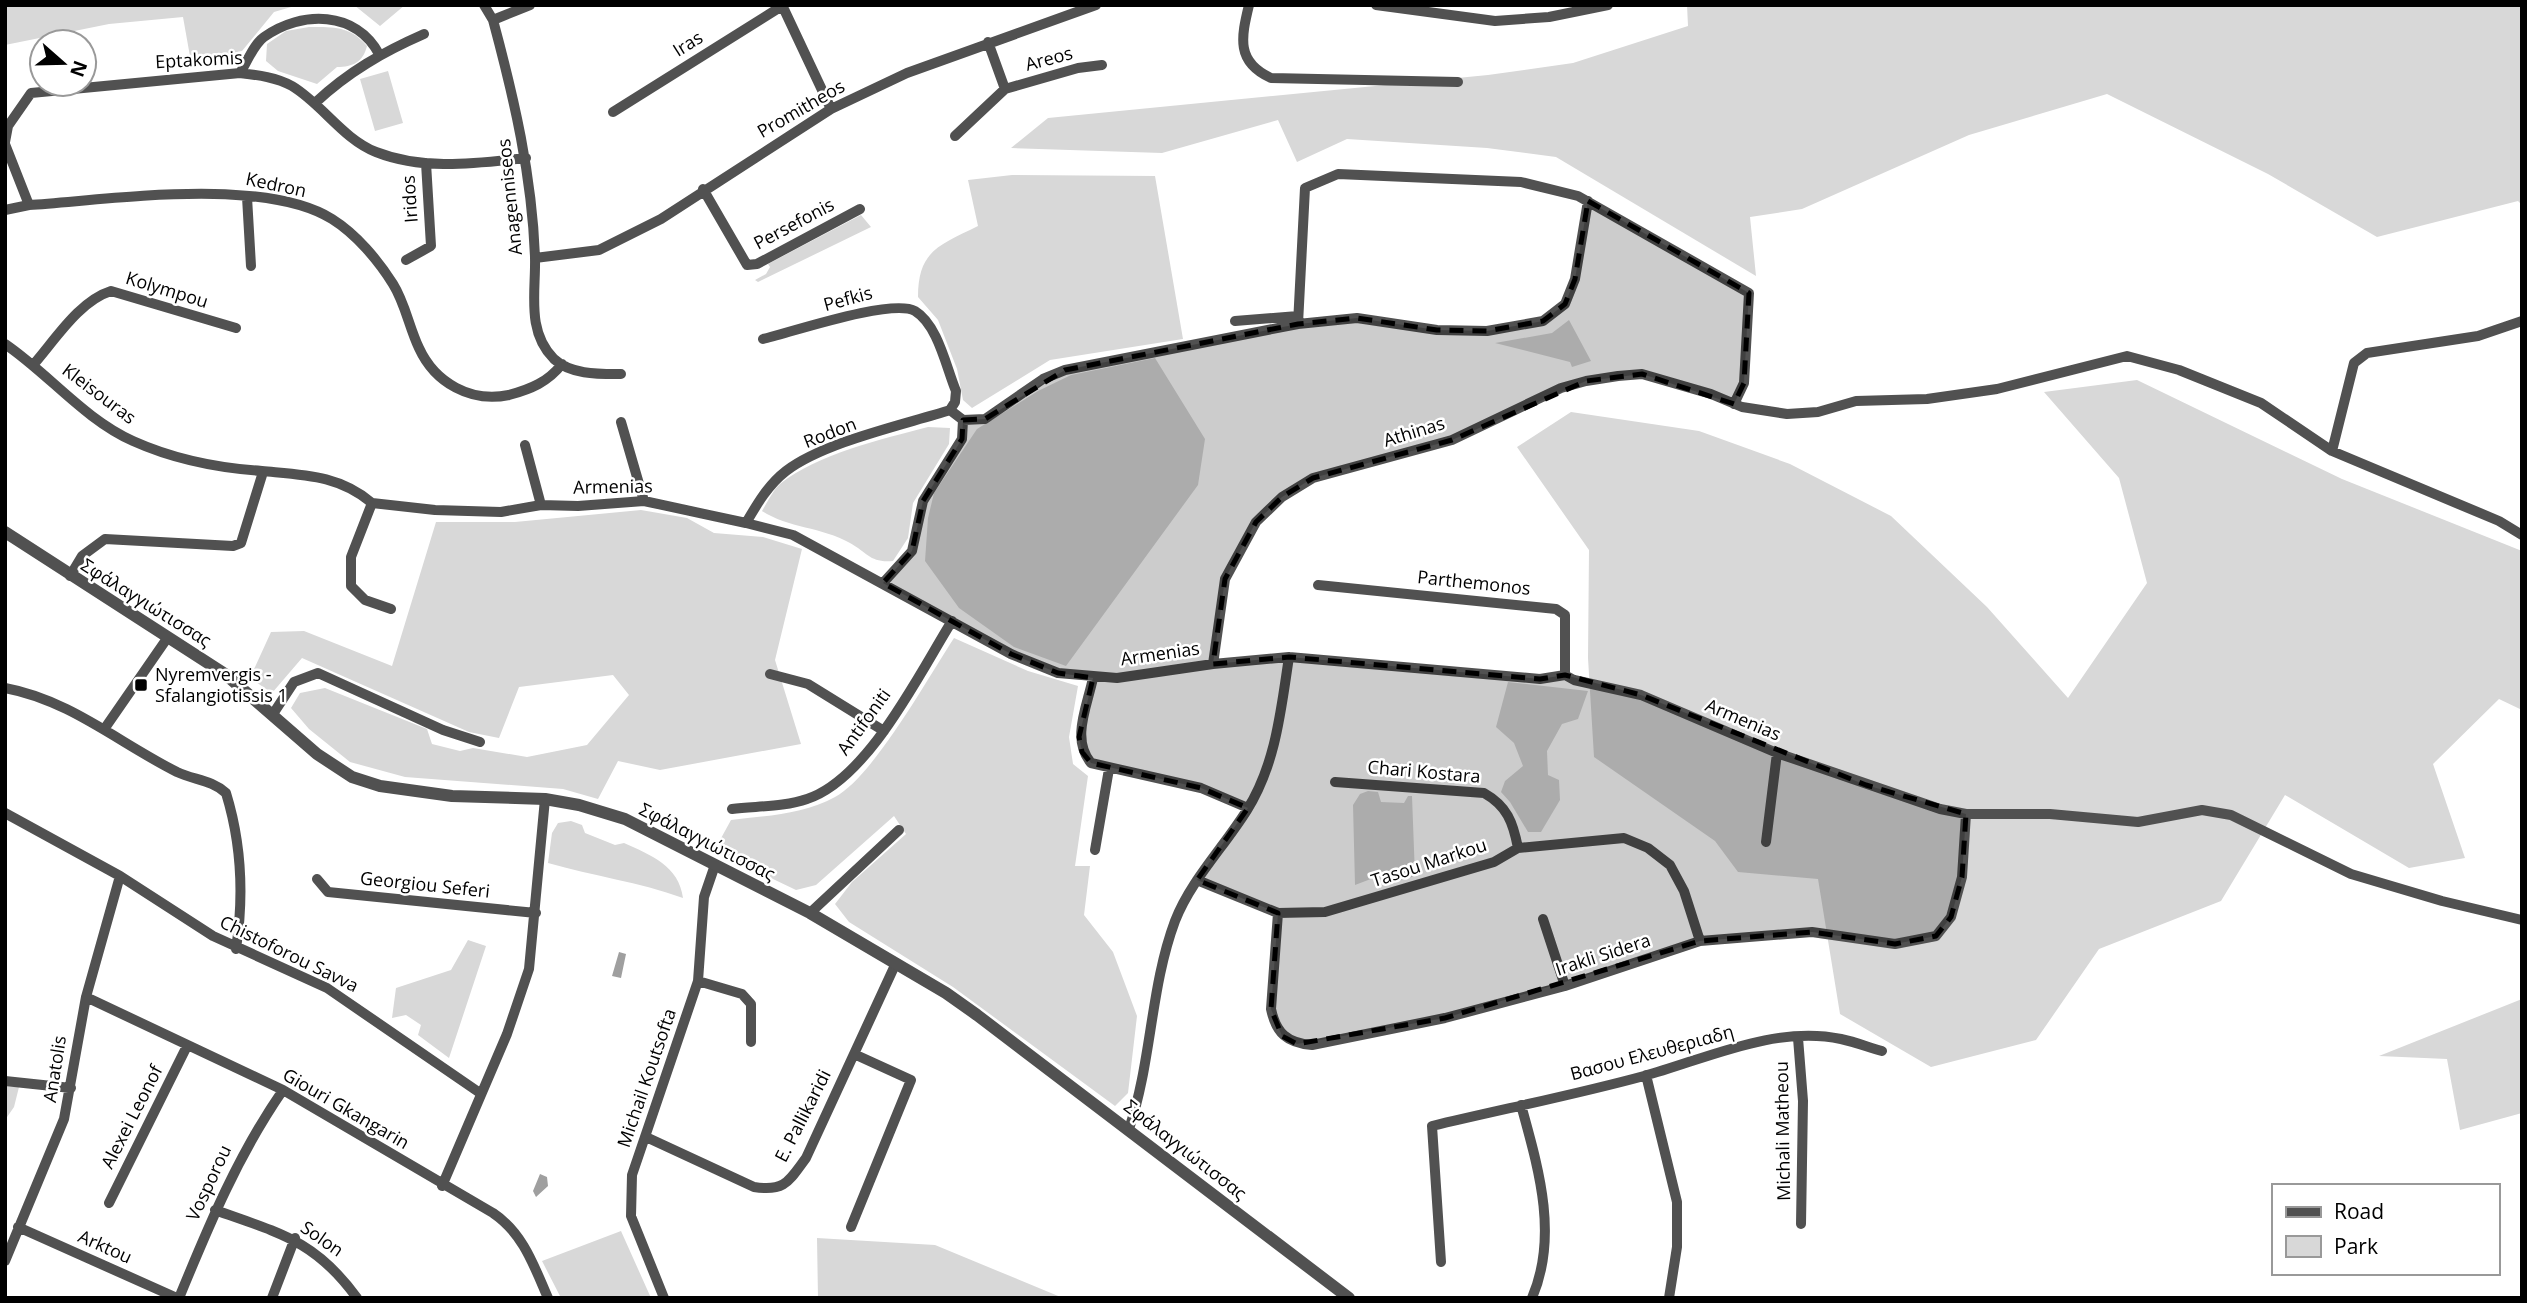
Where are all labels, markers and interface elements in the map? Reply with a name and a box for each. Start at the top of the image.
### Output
street label: Iras [668,25,707,62]
north arrow [28,28,98,98]
street label: Areos [1022,40,1075,76]
street label: Eptakomis [155,45,243,73]
text: N [64,57,94,81]
street label: Promitheos [752,73,849,143]
street label: Anagenniseos [491,138,527,257]
street label: Kedron [244,166,309,202]
street label: Iridos [395,175,423,224]
street label: Persefonis [749,192,838,254]
street label: Kolympou [123,265,211,313]
street label: Pefkis [821,280,875,316]
street label: Kleisouras [58,358,141,429]
street label: Athinas [1380,410,1447,452]
street label: Rodon [800,411,860,453]
street label: Armenias [573,473,653,499]
street label: Σφάλαγγιώτισσας [77,552,217,652]
street label: Parthemonos [1416,564,1532,600]
street label: Armenias [1119,636,1201,670]
place label: Nyremvergis - Sfalangiotissis 1 [155,662,288,707]
marker: Nyremvergis - Sfalangiotissis 1 [133,677,149,693]
street label: Antifoniti [831,683,895,760]
street label: Armenias [1702,692,1785,746]
street label: Chari Kostara [1367,754,1482,788]
street label: Σφάλαγγιώτισσας [635,796,780,886]
street label: Tasou Markou [1368,832,1489,892]
street label: Georgiou Seferi [359,865,491,903]
street label: Chistoforou Savva [216,909,363,997]
street label: Irakli Sidera [1552,927,1653,981]
street label: Michail Koutsofta [611,1005,681,1150]
street label: Βασου Ελευθεριαδη [1567,1019,1736,1085]
street label: Anatolis [37,1034,71,1104]
street label: Alexei Leonof [95,1060,168,1172]
street label: Michali Matheou [1769,1061,1795,1201]
street label: Giouri Gkangarin [279,1062,414,1154]
street label: E. Pallikaridi [769,1065,836,1166]
street label: Σφάλαγγιώτισσας [1119,1094,1252,1205]
street label: Vosporou [180,1141,236,1224]
legend [2272,1184,2499,1275]
text: Road [2334,1197,2384,1225]
street label: Solon [296,1215,349,1262]
street label: Arktou [75,1224,136,1269]
text: Park [2334,1232,2378,1260]

